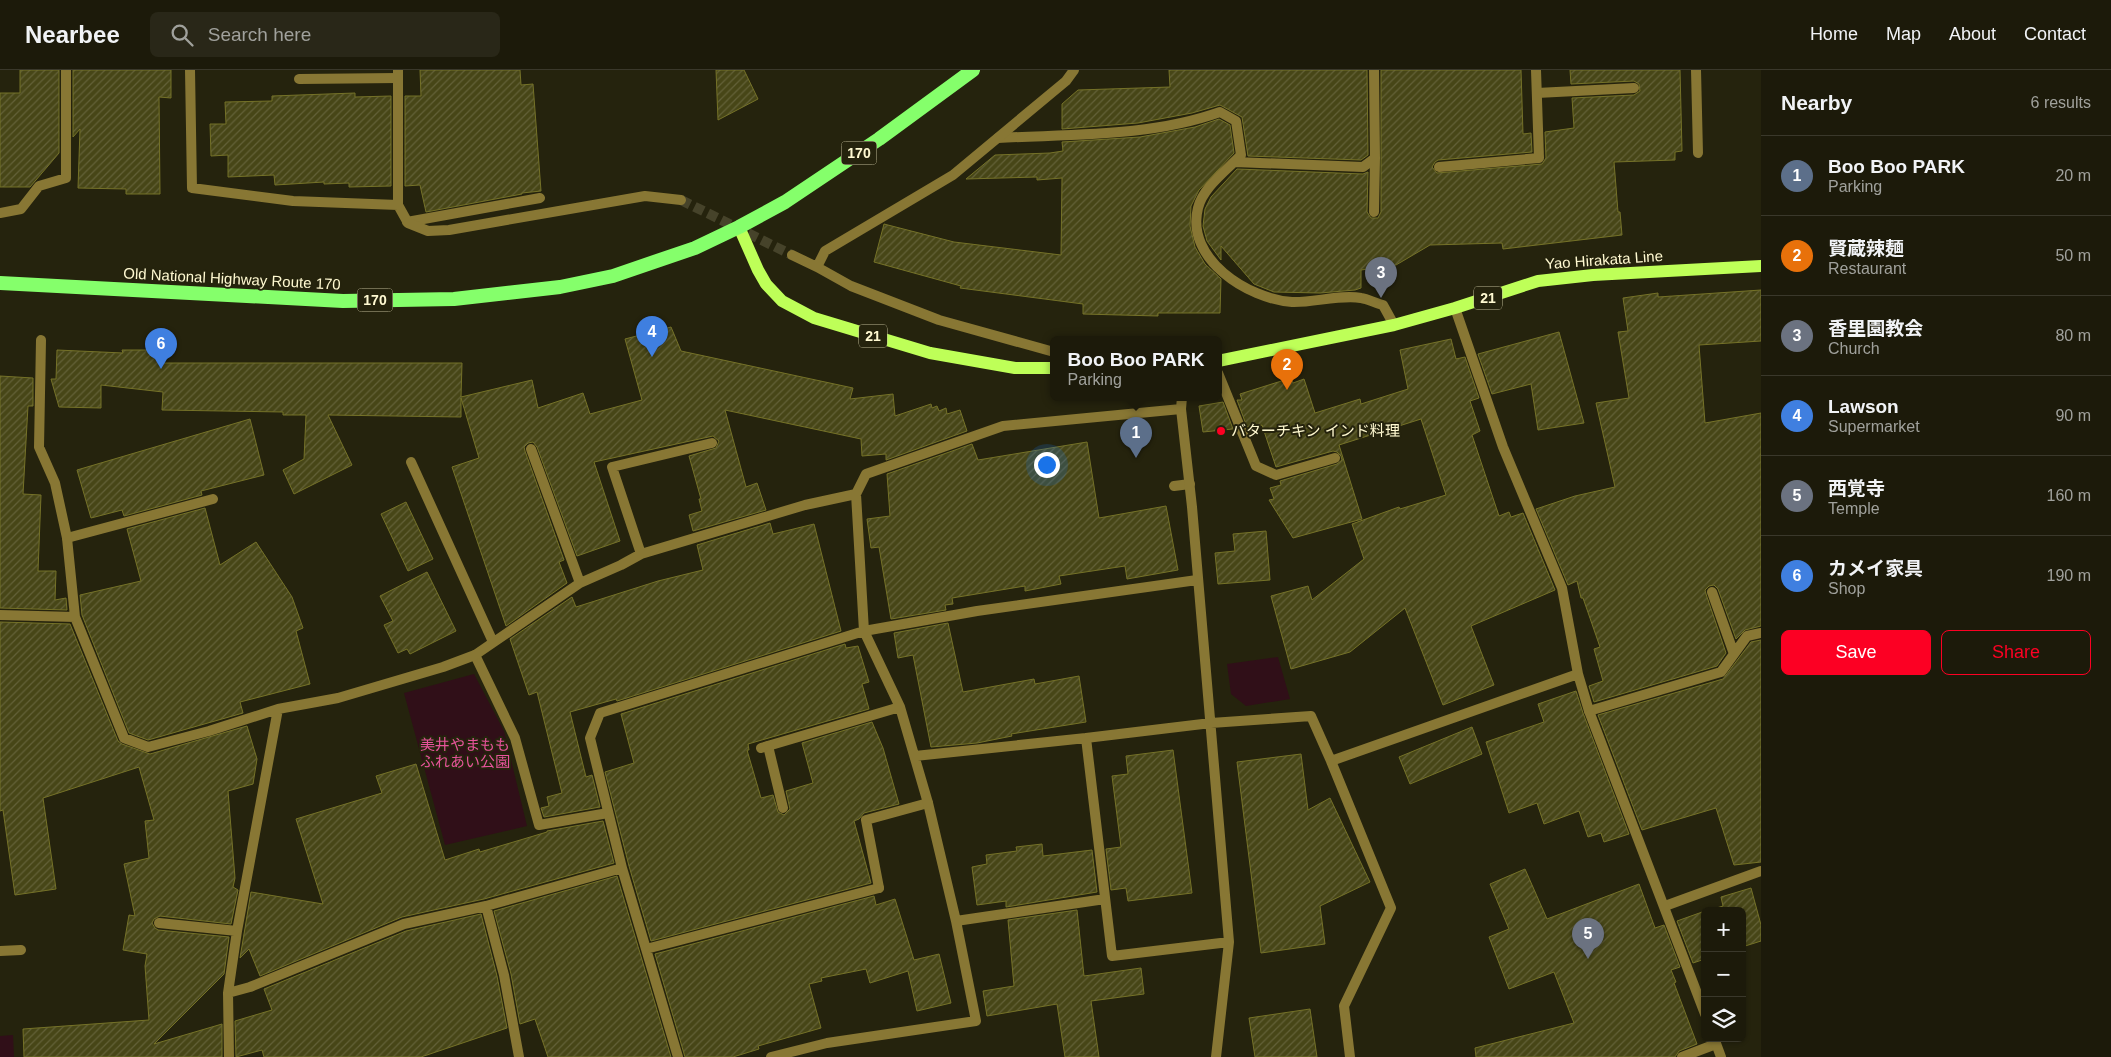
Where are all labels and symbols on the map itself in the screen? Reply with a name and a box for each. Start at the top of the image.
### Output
road number: 170 [842,142,876,165]
street label: Yao Hirakata Line [1544,247,1663,272]
pin: 3 [1365,257,1397,298]
street label: Old National Highway Route 170 [123,264,341,293]
road number: 21 [1474,287,1502,310]
road number: 170 [358,288,392,312]
pin: 4 [636,316,668,357]
road number: 21 [859,325,887,348]
pin: 6 [145,328,177,369]
pin: 2 [1271,349,1303,390]
pin: 1 [1120,417,1152,458]
place label: バターチキン インド料理 [1231,422,1400,439]
marker: バターチキン インド料理 [1215,425,1227,437]
your location [1034,452,1060,478]
park label: 美井やまもも ふれあい公園 [420,736,510,770]
pin: 5 [1572,918,1604,959]

